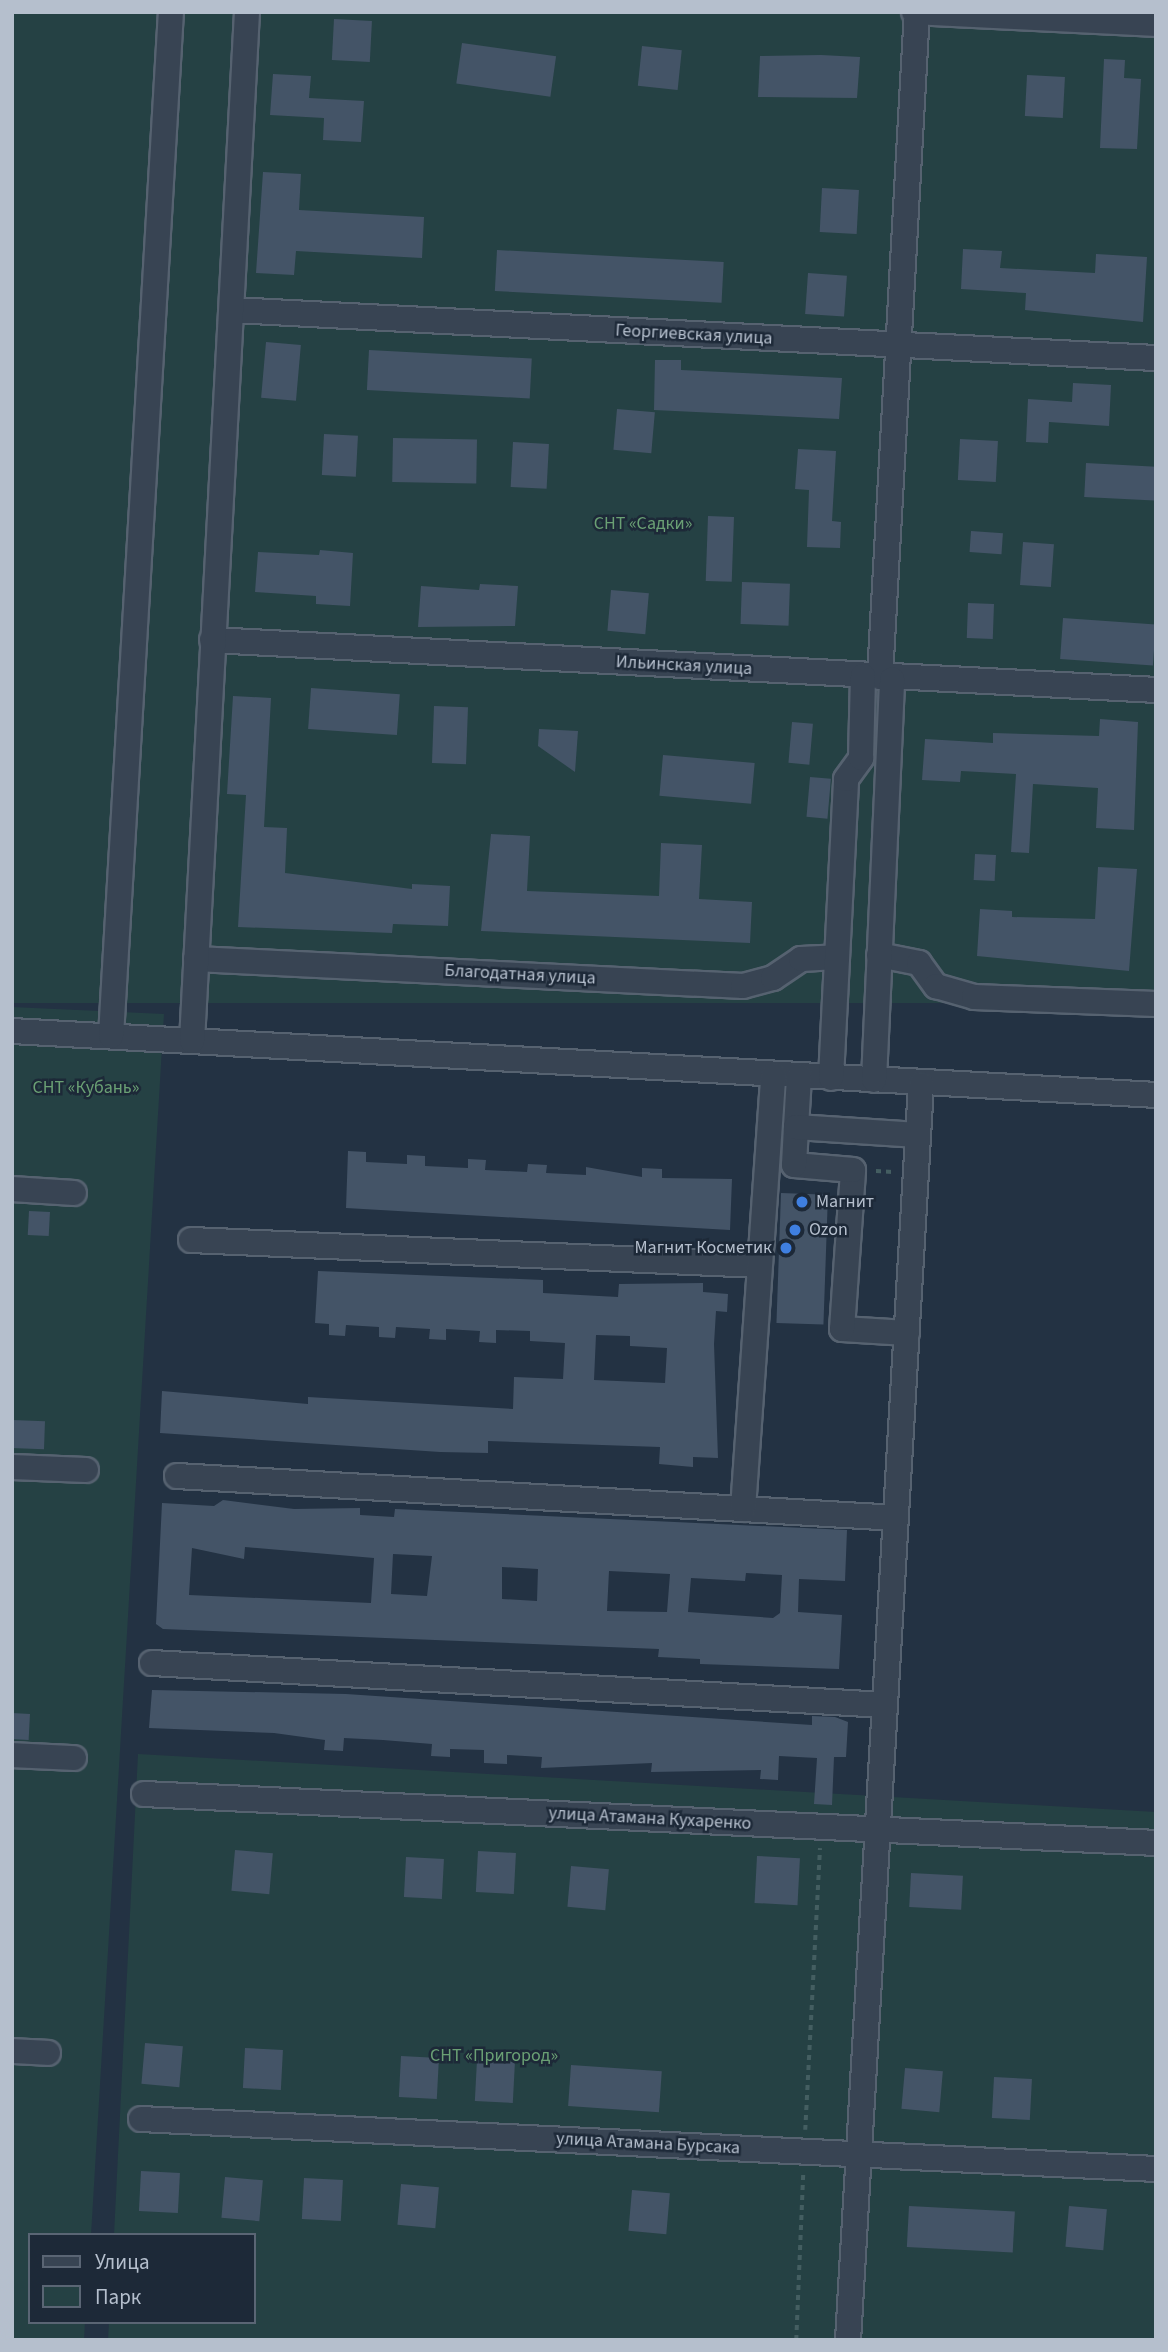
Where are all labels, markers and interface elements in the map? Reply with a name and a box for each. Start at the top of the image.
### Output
street label: Георгиевская улица [615,320,773,350]
park label: СНТ «Садки» [594,513,692,535]
street label: Ильинская улица [615,652,753,680]
street label: Благодатная улица [444,960,596,990]
park label: СНТ «Кубань» [33,1077,139,1099]
place label: Магнит [816,1191,874,1213]
marker: Магнит [794,1194,810,1210]
place label: Ozon [809,1219,848,1241]
marker: Ozon [787,1222,803,1238]
place label: Магнит Косметик [635,1237,772,1259]
marker: Магнит Косметик [778,1240,794,1256]
street label: улица Атамана Кухаренко [548,1803,752,1835]
park label: СНТ «Пригород» [430,2045,558,2067]
street label: улица Атамана Бурсака [556,2128,740,2160]
legend [28,2233,256,2324]
text: Улица [95,2247,150,2277]
text: Парк [95,2282,141,2312]

